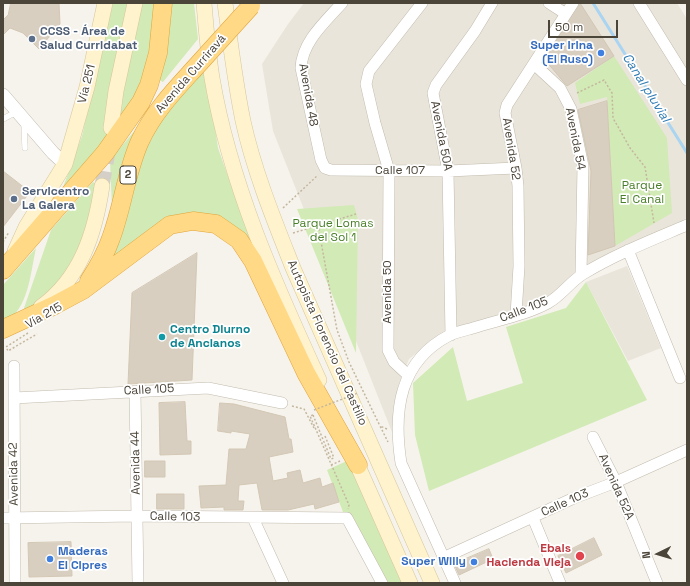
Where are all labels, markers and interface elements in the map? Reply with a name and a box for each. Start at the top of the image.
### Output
scale bar [550,12,620,38]
text: 50 m [555,19,583,35]
place label: CCSS - Área de Salud Curridabat [40,25,138,53]
street label: Avenida Curriravá [153,32,229,116]
marker: CCSS - Área de Salud Curridabat [27,34,37,44]
place label: Super Irina (El Ruso) [531,39,593,67]
marker: Super Irina (El Ruso) [596,48,606,58]
water label: Canal pluvial [619,51,673,125]
street label: Avenida 48 [295,62,321,128]
street label: Vía 251 [75,63,99,105]
street label: Avenida 50A [427,100,455,172]
street label: Avenida 54 [562,107,588,171]
street label: Avenida 52 [499,117,523,181]
street label: Calle 107 [375,164,425,178]
road number: 2 [120,166,136,184]
park label: Parque El Canal [620,179,664,207]
place label: Servicentro La Galera [22,185,89,213]
marker: Servicentro La Galera [9,194,19,204]
park label: Parque Lomas del Sol 1 [293,217,373,245]
street label: Autopista Florencio del Castillo [284,258,370,428]
street label: Avenida 50 [381,260,395,324]
street label: Calle 105 [498,294,550,326]
street label: Vía 215 [23,300,65,332]
place label: Centro Diurno de Ancianos [170,323,250,351]
marker: Centro Diurno de Ancianos [157,332,167,342]
street label: Calle 105 [123,381,175,399]
street label: Avenida 44 [128,431,144,495]
street label: Avenida 42 [6,442,22,506]
street label: Avenida 52A [595,452,637,522]
street label: Calle 103 [539,486,591,520]
street label: Calle 103 [150,509,200,525]
north arrow [638,534,678,574]
place label: Ebais Hacienda Vieja [486,542,571,570]
place label: Maderas El Cipres [58,545,108,573]
marker: Ebais Hacienda Vieja [574,550,586,562]
text: N [639,551,653,559]
marker: Maderas El Cipres [45,554,55,564]
place label: Super Willy [401,555,466,569]
marker: Super Willy [469,557,479,567]

